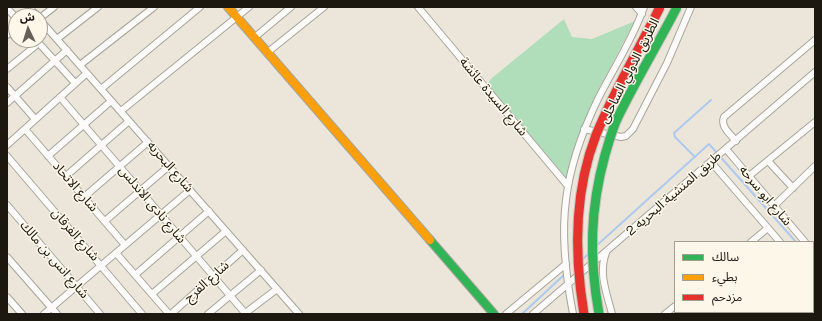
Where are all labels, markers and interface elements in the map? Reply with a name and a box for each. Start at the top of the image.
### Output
north arrow [8,8,48,48]
text: ش [19,10,35,25]
street label: الطريق الدولي الساحلى [597,16,663,126]
street label: شارع السيدة عائشة [456,55,530,139]
street label: شارع البحريه [143,138,197,196]
street label: طريق المنشية البحريه 2 [623,149,725,239]
street label: شارع الاتحاد [49,159,101,215]
street label: شارع نادى الاندلس [115,163,189,247]
street label: شارع ابو سرحه [735,163,795,229]
street label: شارع الفرقان [48,205,102,265]
street label: شارع انس بن مالك [16,218,92,302]
legend [674,241,814,313]
text: سالك [712,249,739,265]
street label: شارع الفرج [181,258,233,306]
text: بطيء [712,269,738,285]
text: مزدحم [712,289,742,305]

